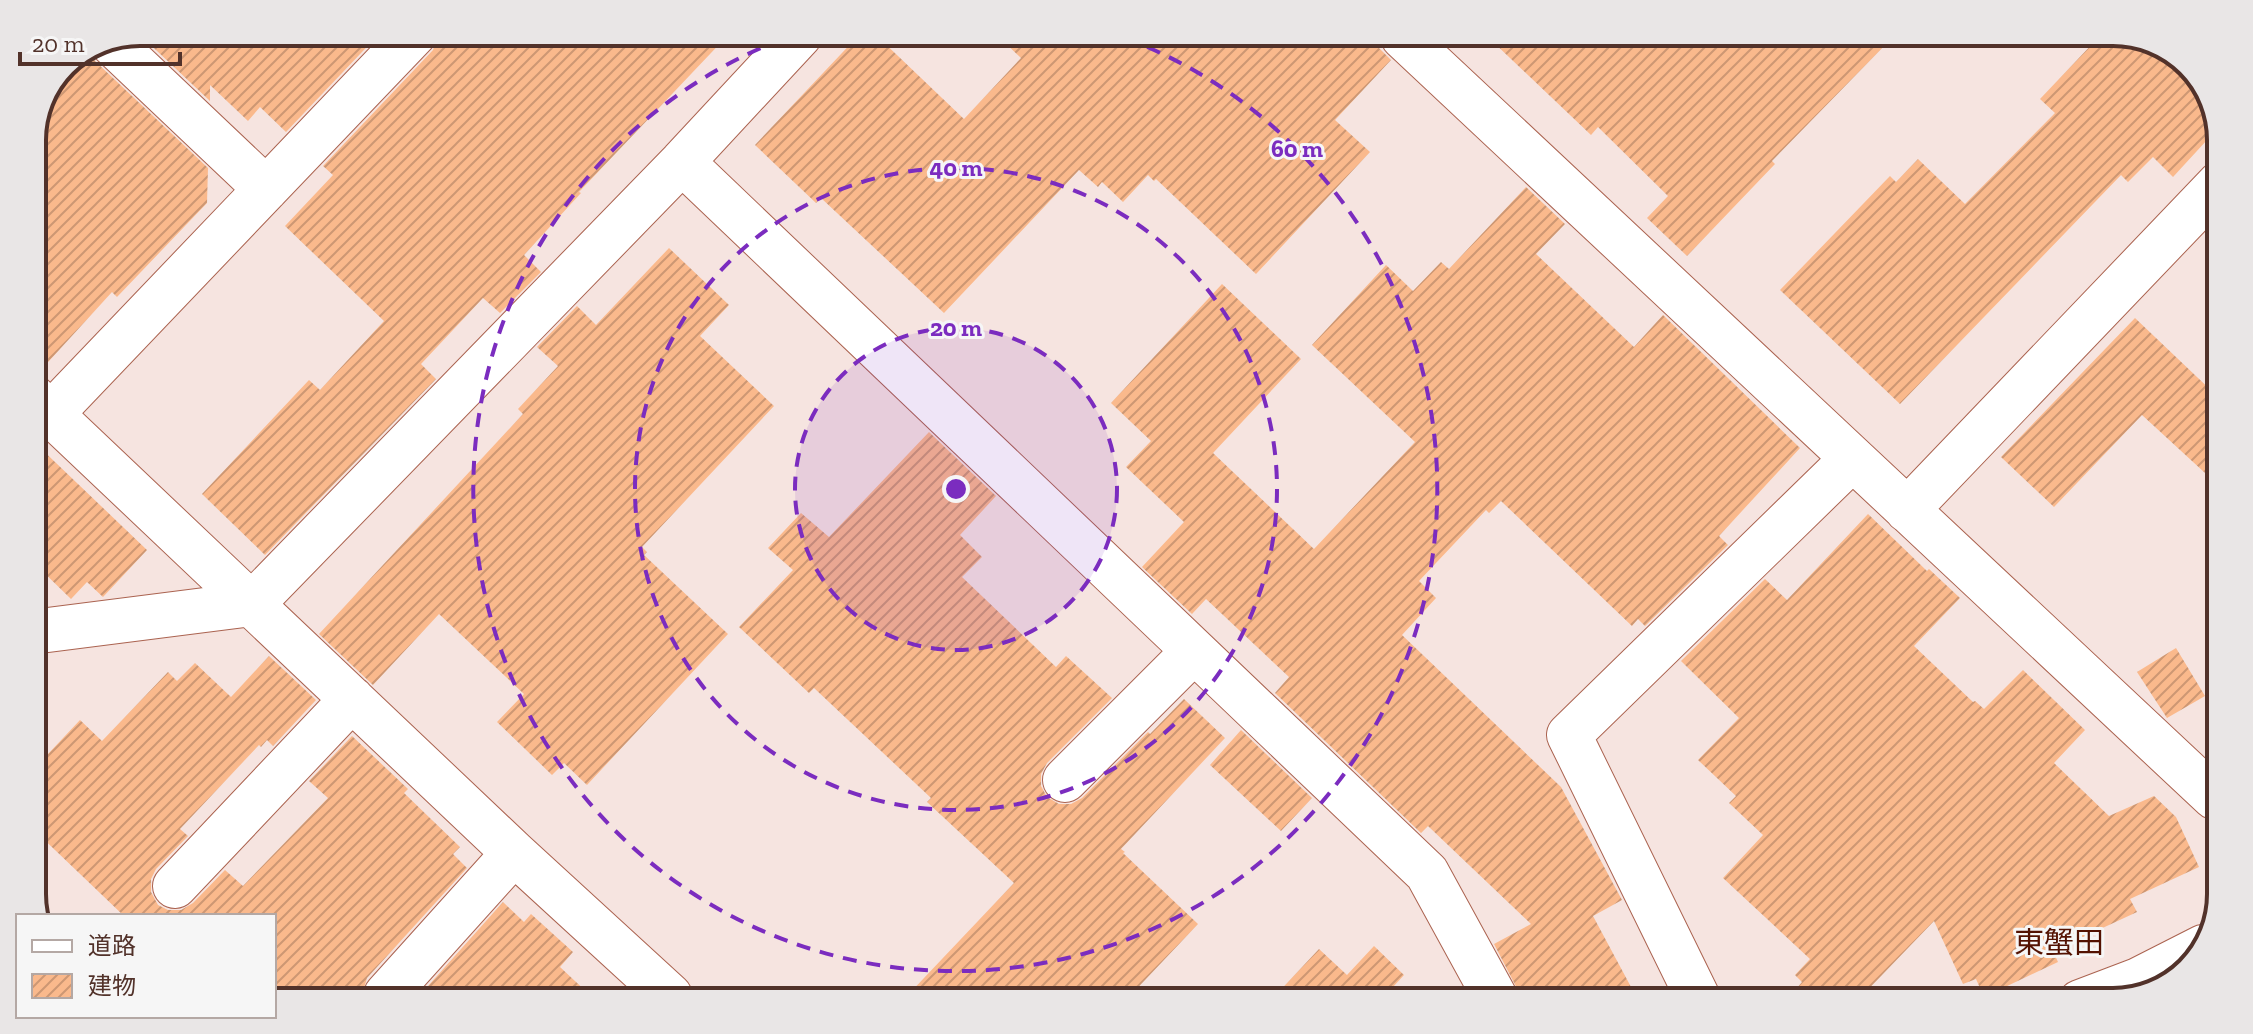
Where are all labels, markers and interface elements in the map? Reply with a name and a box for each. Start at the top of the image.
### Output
scale bar [20,16,180,66]
text: 20 m [32,29,85,58]
text: 60 m [1271,134,1323,163]
text: 40 m [929,153,983,182]
text: 20 m [930,313,982,342]
centre of rings [942,475,970,503]
legend [16,914,276,1018]
district label: 東蟹田 [2014,925,2104,961]
text: 道路 [88,931,136,960]
text: 建物 [88,971,136,1000]

